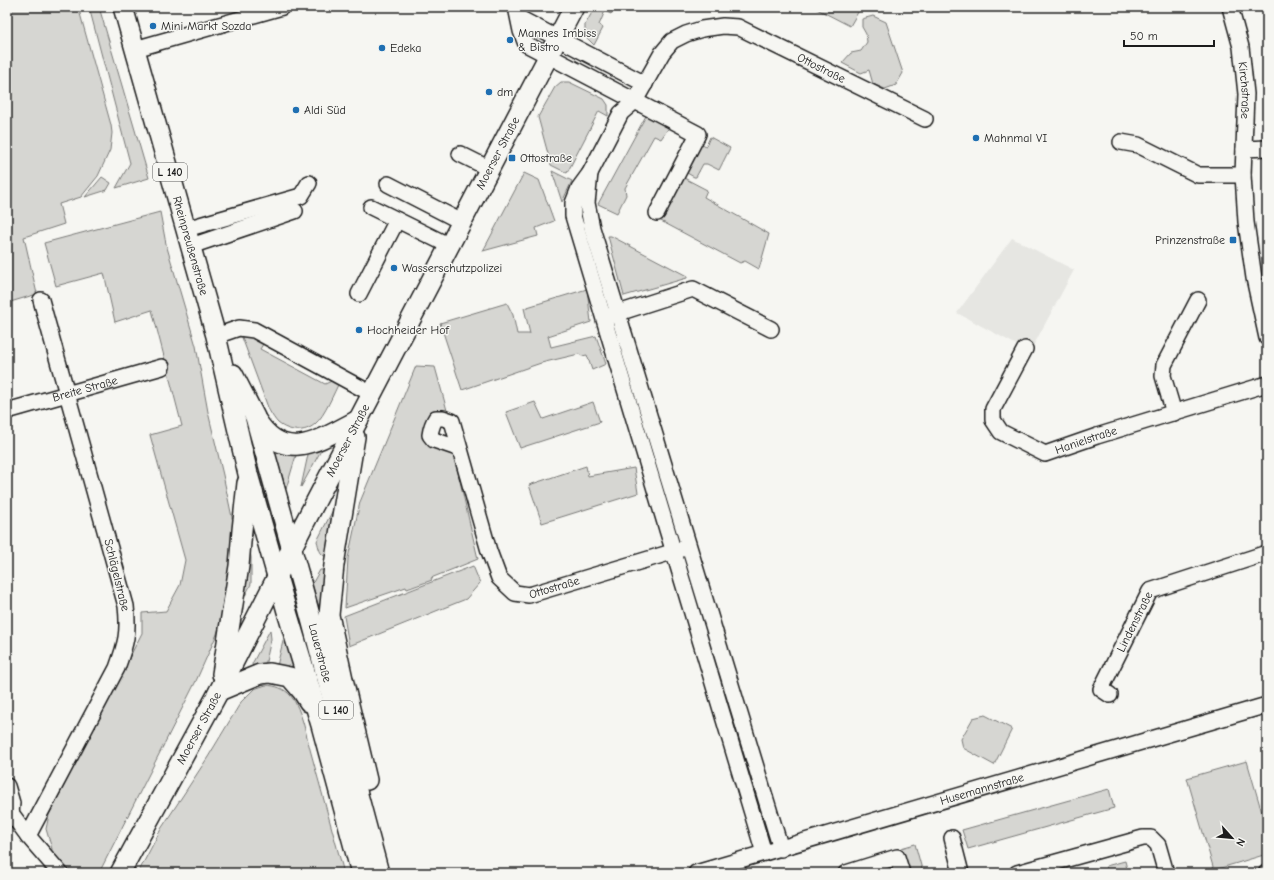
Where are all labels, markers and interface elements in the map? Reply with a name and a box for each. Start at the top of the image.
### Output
place label: Mini Markt Sozda [161,19,252,33]
marker: Mini Markt Sozda [148,21,158,31]
scale bar [1124,22,1214,48]
place label: Mannes Imbiss & Bistro [518,26,596,54]
text: 50 m [1130,29,1158,43]
marker: Mannes Imbiss & Bistro [505,35,515,45]
place label: Edeka [390,41,421,55]
marker: Edeka [377,43,387,53]
street label: Ottostraße [795,50,848,86]
street label: Kirchstraße [1236,61,1253,119]
place label: dm [497,85,513,99]
marker: dm [484,87,494,97]
place label: Aldi Süd [304,103,346,117]
marker: Aldi Süd [291,105,301,115]
street label: Moerser Straße [473,114,522,192]
place label: Mahnmal VI [984,131,1048,145]
marker: Mahnmal VI [971,133,981,143]
place label: Ottostraße [520,151,572,165]
marker: Ottostraße [507,153,517,163]
road number: L 140 [153,163,187,181]
street label: Rheinpreußenstraße [170,194,211,297]
place label: Prinzenstraße [1155,233,1225,247]
marker: Prinzenstraße [1228,235,1238,245]
place label: Wasserschutzpolizei [402,261,502,275]
marker: Wasserschutzpolizei [389,263,399,273]
place label: Hochheider Hof [367,323,450,337]
marker: Hochheider Hof [354,325,364,335]
street label: Breite Straße [51,373,119,405]
street label: Moerser Straße [323,402,372,479]
street label: Hanielstraße [1053,423,1119,457]
street label: Schlägelstraße [101,537,133,613]
street label: Ottostraße [527,573,581,602]
street label: Lindenstraße [1114,589,1156,654]
street label: Lauerstraße [306,622,335,684]
street label: Moerser Straße [174,690,224,767]
road number: L 140 [319,701,353,719]
street label: Husemannstraße [938,770,1025,808]
north arrow [1212,818,1252,858]
text: N [1233,836,1248,848]

